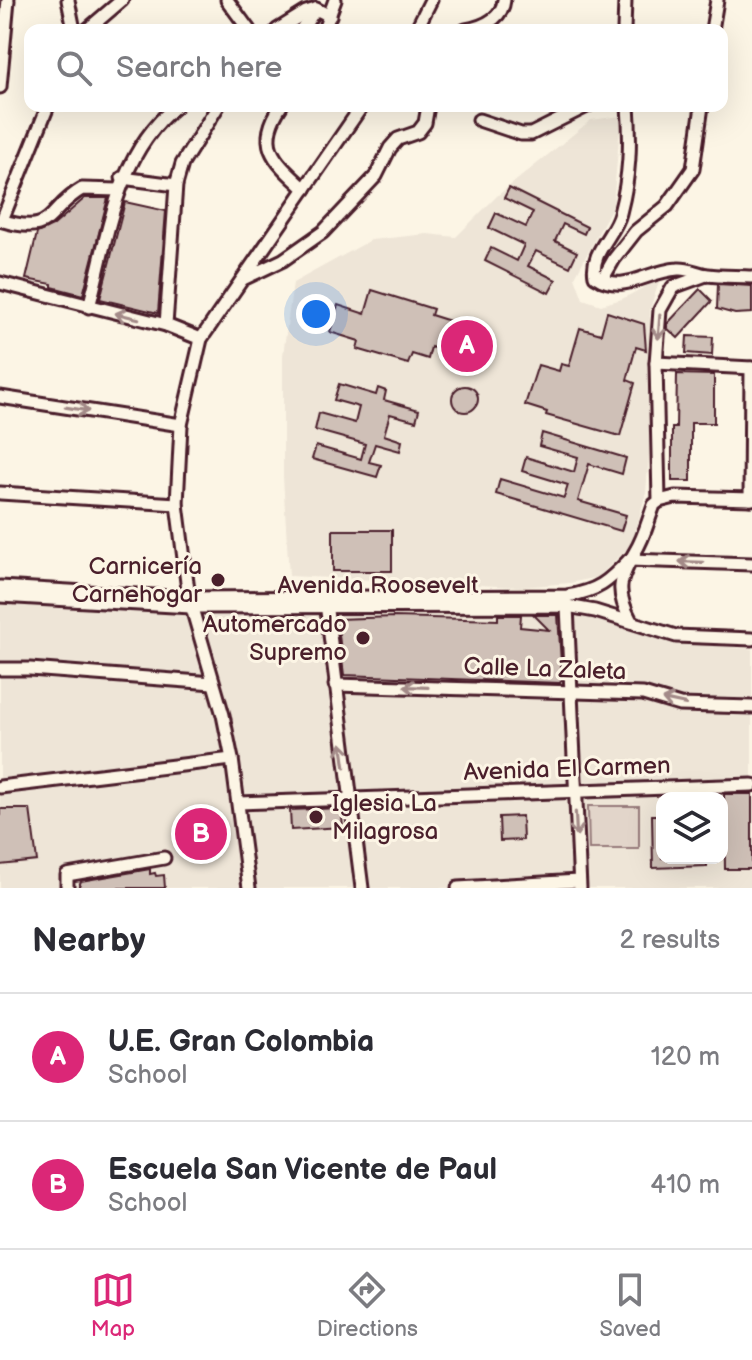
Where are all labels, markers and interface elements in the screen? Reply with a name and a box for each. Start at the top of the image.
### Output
search box [24,24,728,112]
icon: search [52,46,96,90]
text: Search here [116,50,282,86]
your location [296,294,336,334]
one-way arrow [114,308,140,323]
one-way arrow [651,313,666,340]
pin: A [441,316,493,376]
one-way arrow [64,402,89,417]
place label: Carnicería Carnehogar [72,552,202,609]
one-way arrow [678,554,705,570]
marker: Carnicería Carnehogar [209,571,227,589]
street label: Avenida Roosevelt [277,571,479,600]
place label: Automercado Supremo [203,610,347,667]
marker: Automercado Supremo [354,629,372,647]
street label: Calle La Zaleta [463,652,627,686]
one-way arrow [403,680,430,695]
one-way arrow [662,694,688,709]
one-way arrow [335,743,350,768]
street label: Avenida El Carmen [463,751,671,787]
place label: Iglesia La Milagrosa [332,789,438,846]
map controls [656,792,728,864]
button: layers [656,792,728,864]
pin: B [175,804,227,864]
marker: Iglesia La Milagrosa [307,808,325,826]
one-way arrow [569,810,584,837]
text: Nearby [32,920,146,961]
text: 2 results [620,925,720,956]
text: U.E. Gran Colombia [108,1024,374,1060]
text: A [50,1042,66,1073]
text: 120 m [651,1042,720,1073]
text: School [108,1060,187,1091]
text: Escuela San Vicente de Paul [108,1152,497,1188]
text: B [49,1170,67,1201]
text: 410 m [650,1170,720,1201]
text: School [108,1188,187,1219]
tab: Map [91,1268,135,1343]
tab: Directions [317,1268,418,1343]
tab: Saved [599,1268,661,1343]

